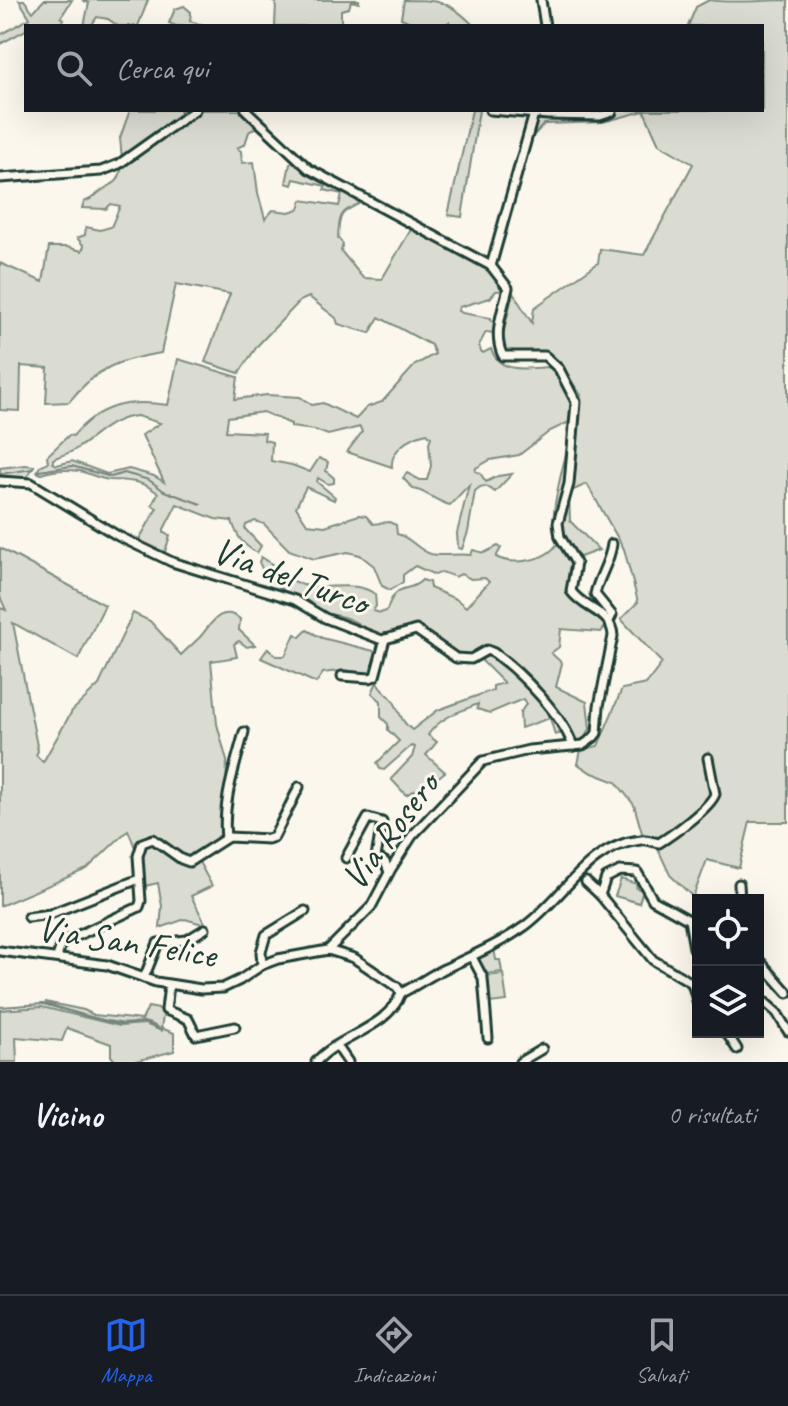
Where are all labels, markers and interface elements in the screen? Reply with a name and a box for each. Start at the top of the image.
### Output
search box [24,24,764,112]
icon: search [52,46,96,90]
text: Cerca qui [116,49,209,87]
street label: Via del Turco [207,526,378,627]
street label: Via Rosero [331,760,452,899]
map controls [692,894,764,1038]
button: locate [692,894,764,966]
street label: Via San Felice [35,904,222,979]
button: layers [692,966,764,1038]
text: Vicino [32,1093,102,1136]
text: 0 risultati [668,1098,756,1131]
tab: Mappa [101,1313,152,1389]
tab: Indicazioni [353,1313,434,1389]
tab: Salvati [636,1313,687,1389]

